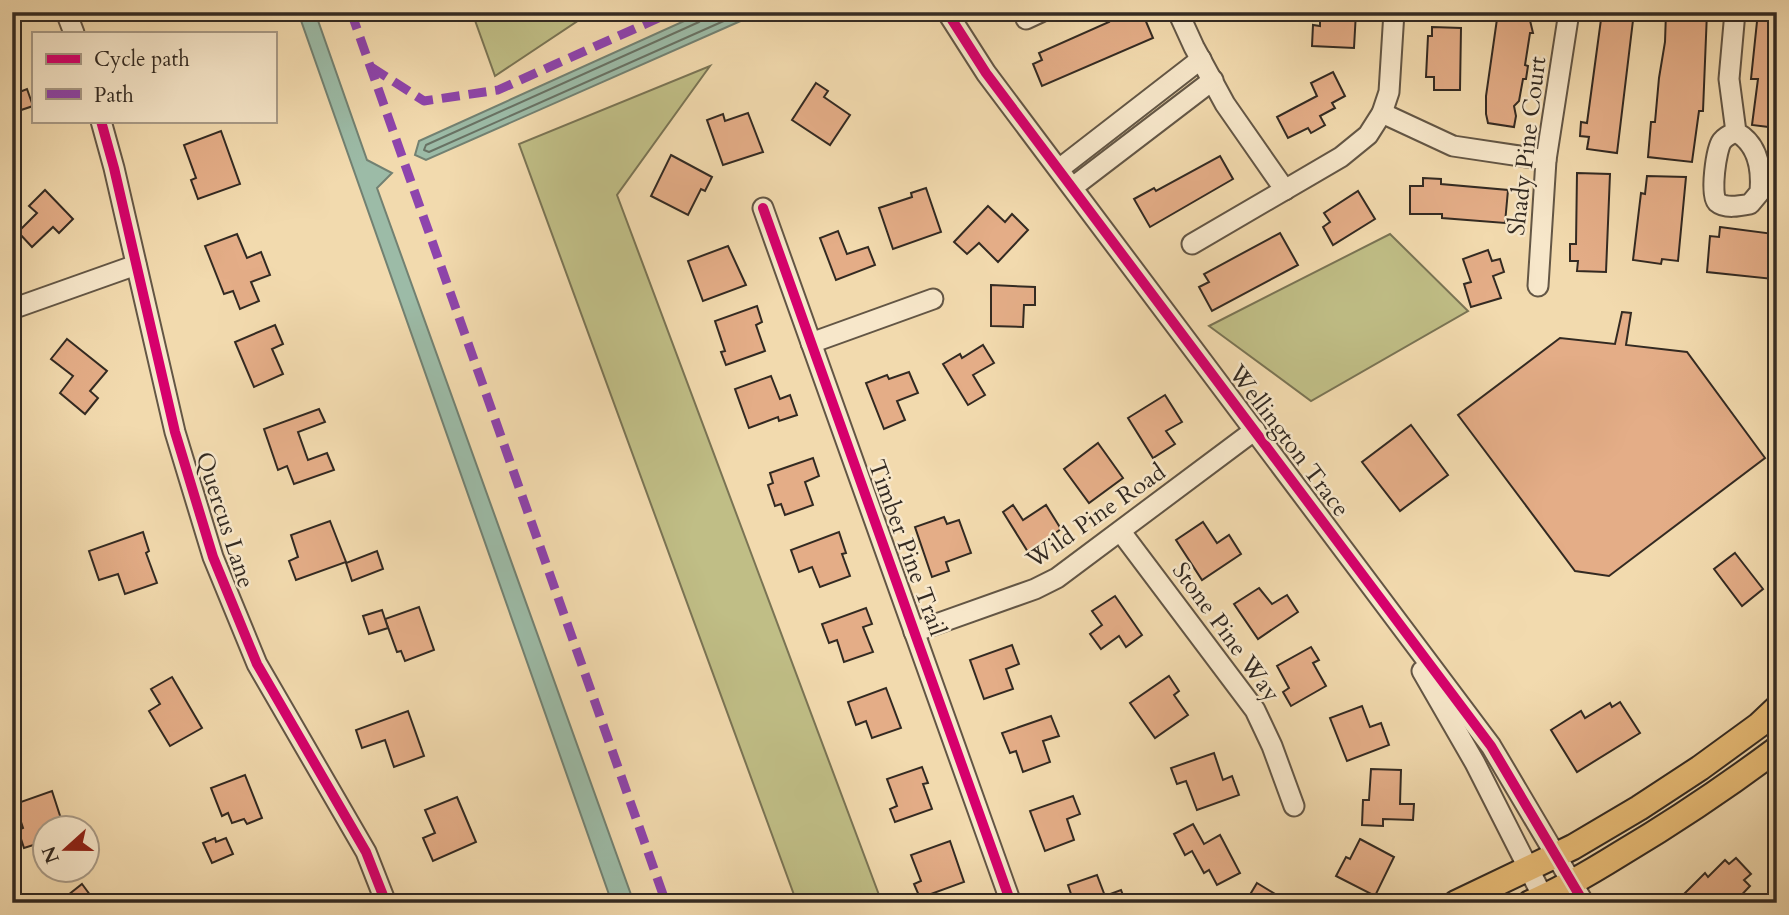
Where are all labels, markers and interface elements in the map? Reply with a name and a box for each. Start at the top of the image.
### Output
legend [32,32,276,122]
text: Cycle path [94,45,190,74]
street label: Shady Pine Court [1500,54,1554,237]
text: Path [94,81,134,110]
street label: Wellington Trace [1220,357,1357,524]
street label: Quercus Lane [187,448,263,592]
street label: Timber Pine Trail [860,455,954,641]
street label: Wild Pine Road [1019,456,1173,577]
street label: Stone Pine Way [1164,556,1288,709]
north arrow [32,814,102,884]
text: N [36,842,66,867]

